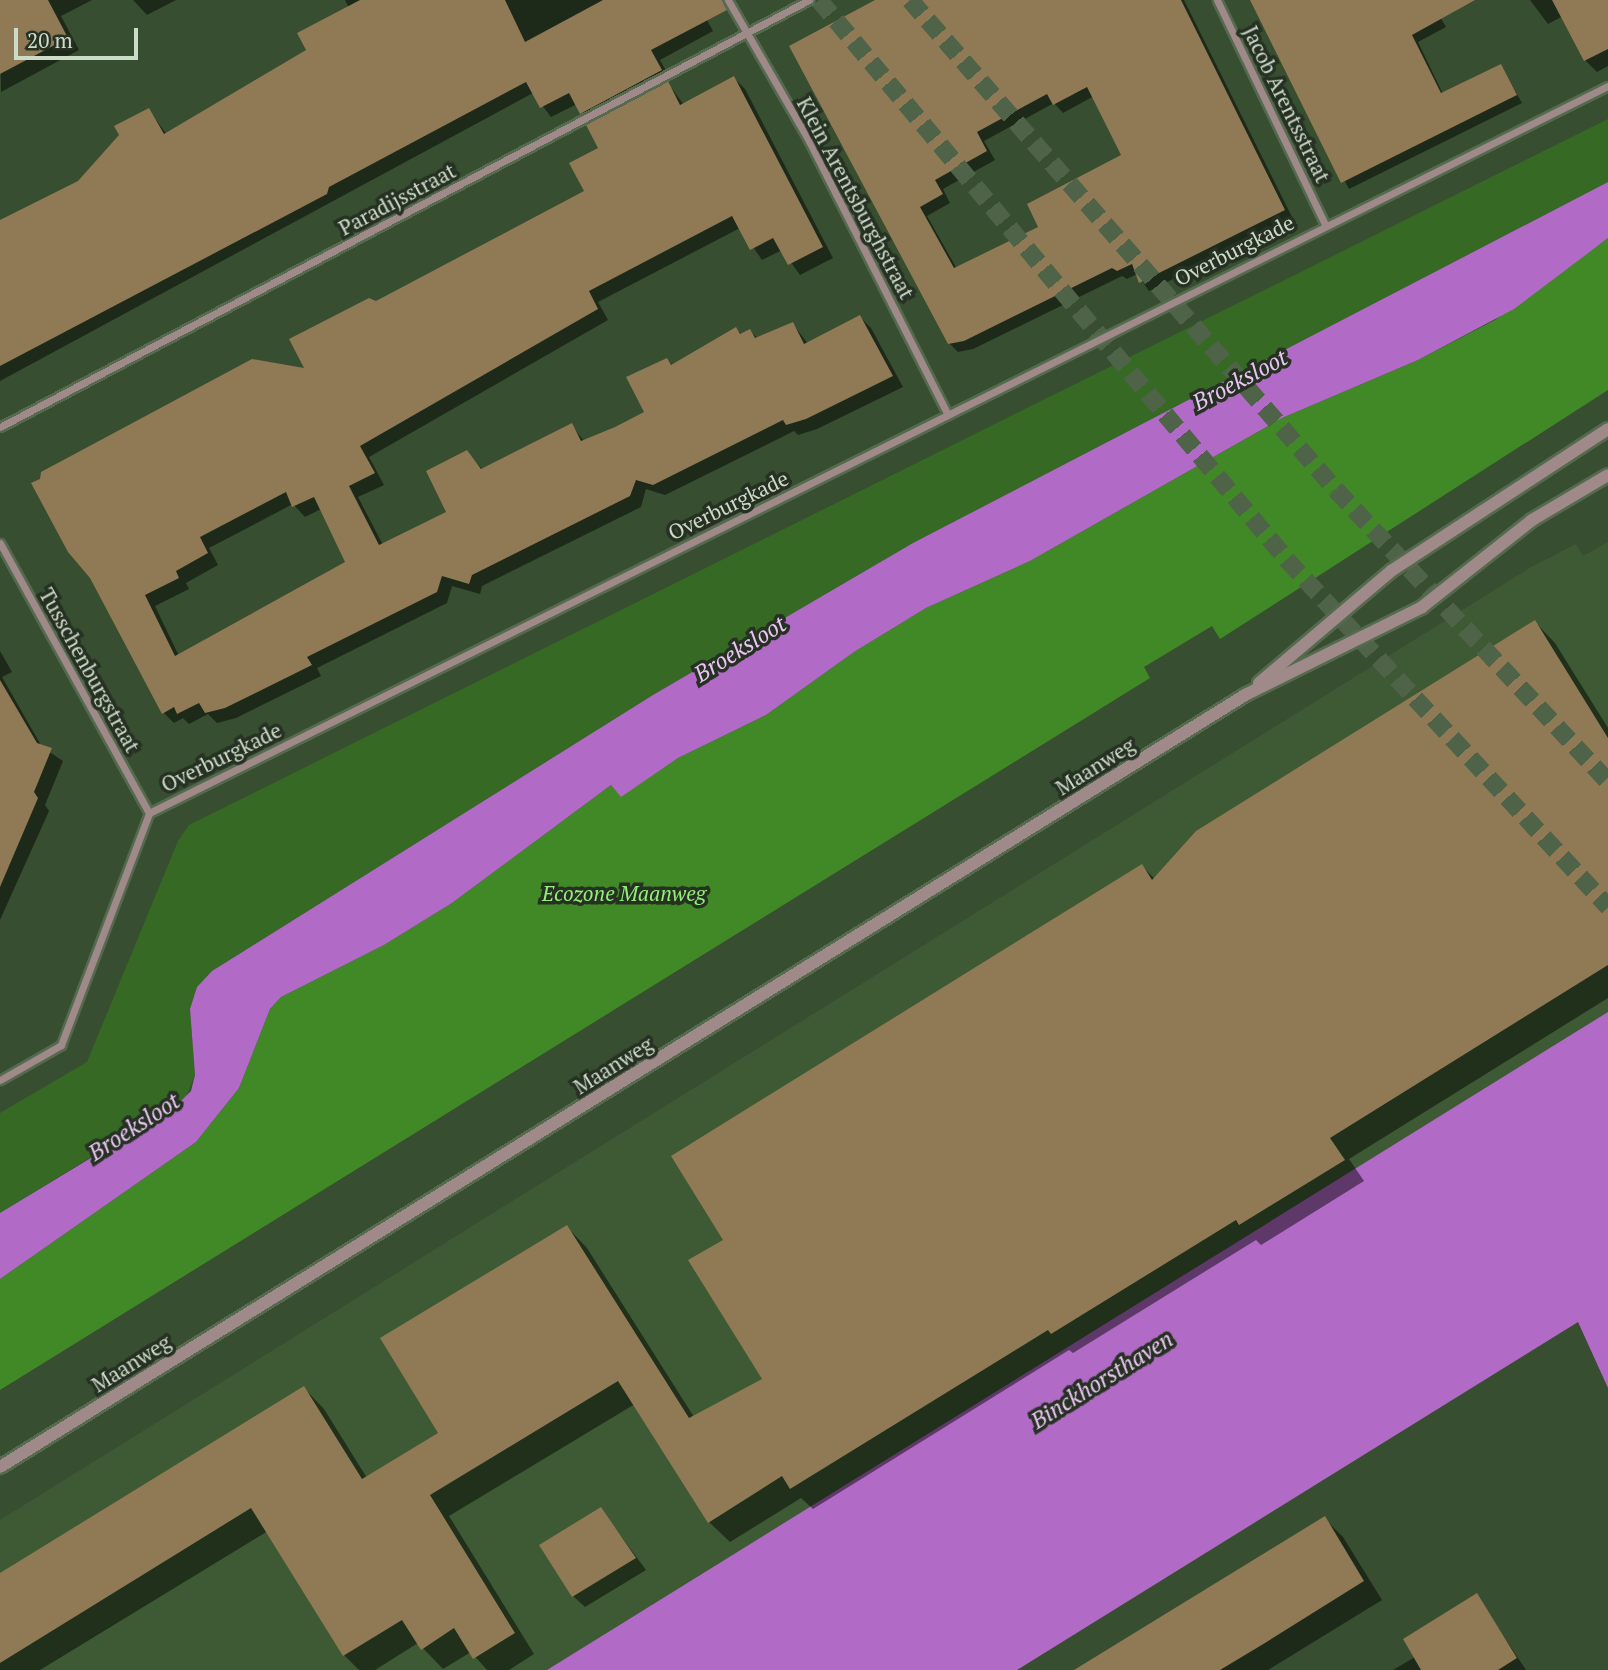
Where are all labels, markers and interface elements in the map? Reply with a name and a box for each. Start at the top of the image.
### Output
scale bar [18,14,142,58]
street label: Jacob Arentsstraat [1238,21,1336,187]
text: 20 m [27,26,73,54]
street label: Klein Arentsburghstraat [792,93,920,303]
street label: Paradijsstraat [334,158,460,240]
street label: Overburgkade [1170,209,1298,291]
water label: Broeksloot [1188,344,1292,416]
street label: Overburgkade [664,465,792,545]
street label: Tusschenburgstraat [34,583,146,757]
water label: Broeksloot [689,610,791,688]
street label: Overburgkade [157,717,285,797]
street label: Maanweg [1051,732,1139,800]
park label: Ecozone Maanweg [542,880,706,906]
street label: Maanweg [569,1031,657,1099]
water label: Broeksloot [83,1087,185,1167]
water label: Binckhorsthaven [1026,1325,1178,1435]
street label: Maanweg [87,1329,175,1397]

